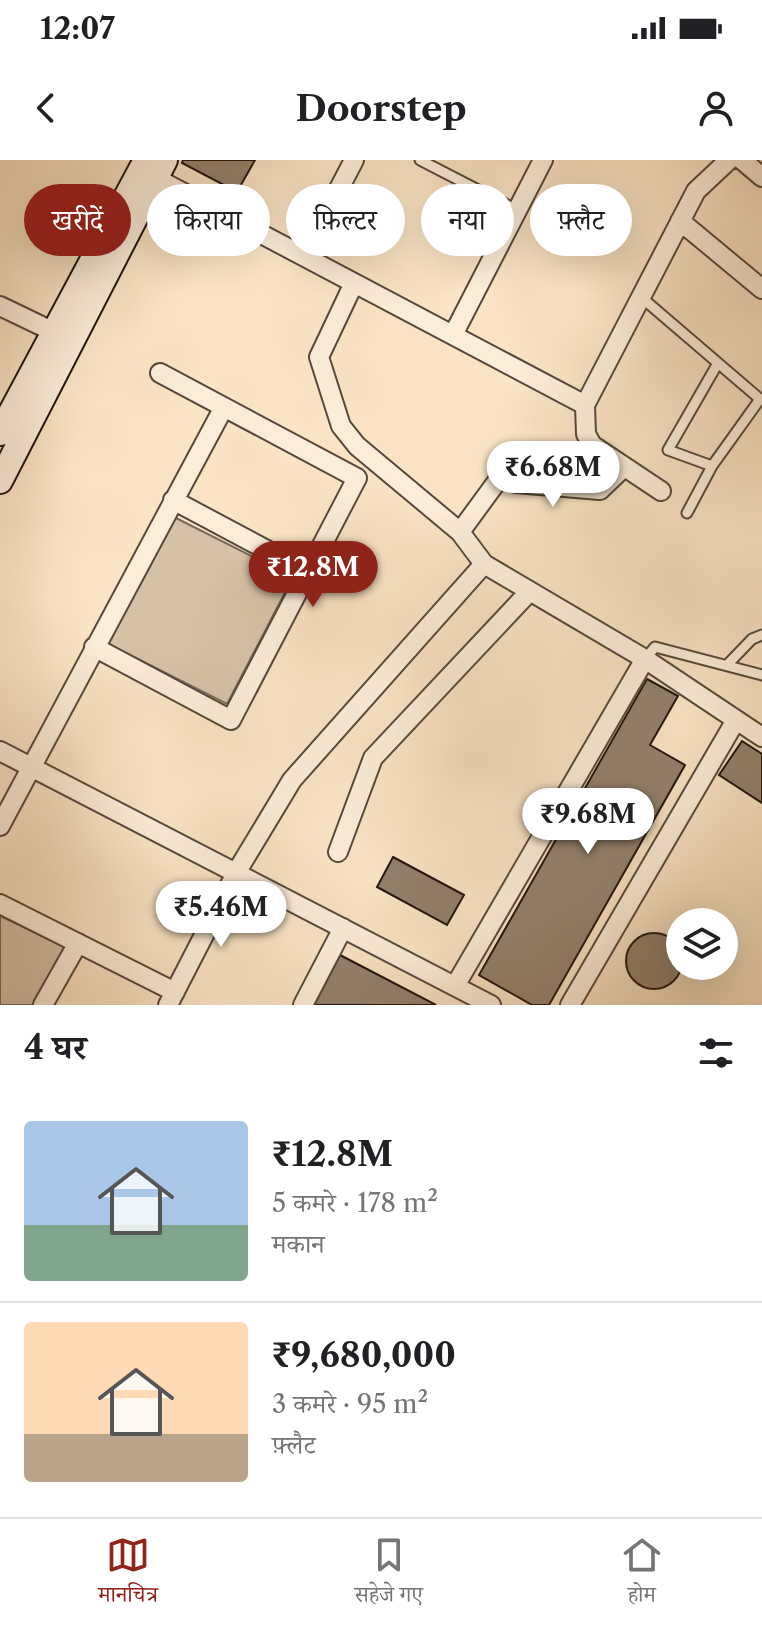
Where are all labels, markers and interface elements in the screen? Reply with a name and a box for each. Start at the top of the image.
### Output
text: 12:07 [40,10,115,47]
icon: back [24,86,68,130]
text: Doorstep [295,86,467,130]
icon: person [694,86,738,130]
chip: खरीदें [24,184,131,256]
chip: किराया [147,184,270,256]
chip: फ़िल्टर [286,184,405,256]
chip: नया [421,184,514,256]
chip: फ़्लैट [530,184,632,256]
pin: ₹6.68M [488,441,618,509]
text: ₹6.68M [505,451,601,483]
pin: ₹12.8M [248,541,378,609]
text: ₹12.8M [267,551,359,583]
pin: ₹9.68M [523,788,653,856]
text: ₹9.68M [540,798,636,830]
pin: ₹5.46M [156,881,286,949]
text: ₹5.46M [174,891,268,923]
map controls [666,908,738,980]
button: layers [666,908,738,980]
text: 4 घर [24,1026,86,1068]
icon: filters [694,1031,738,1075]
text: ₹12.8M [272,1133,393,1175]
icon: home [88,1153,184,1249]
text: 5 कमरे · 178 m² [272,1187,438,1219]
text: मकान [272,1228,325,1260]
text: ₹9,680,000 [272,1334,456,1376]
icon: home [88,1354,184,1450]
text: 3 कमरे · 95 m² [272,1388,428,1420]
text: फ़्लैट [272,1429,315,1461]
tab: मानचित्र [98,1533,158,1616]
tab: सहेजे गए [355,1533,423,1616]
tab: होम [620,1533,664,1616]

